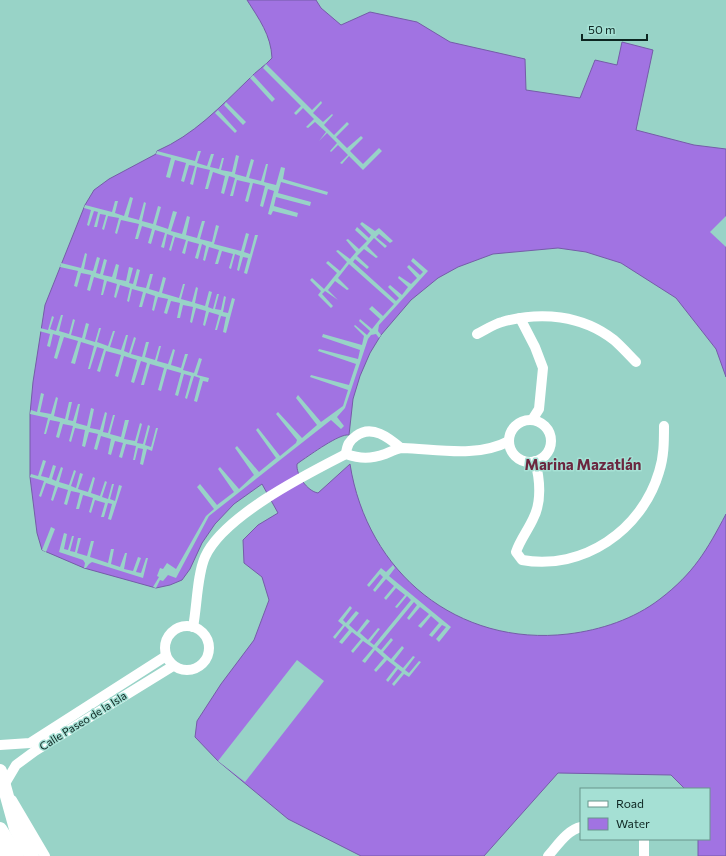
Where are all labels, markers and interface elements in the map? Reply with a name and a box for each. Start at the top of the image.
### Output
scale bar [582,16,647,42]
text: 50 m [588,22,616,36]
district label: Marina Mazatlán [525,455,641,473]
street label: Calle Paseo de la Isla [37,688,129,753]
legend [580,788,710,840]
text: Road [616,796,644,810]
text: Water [616,816,650,830]

